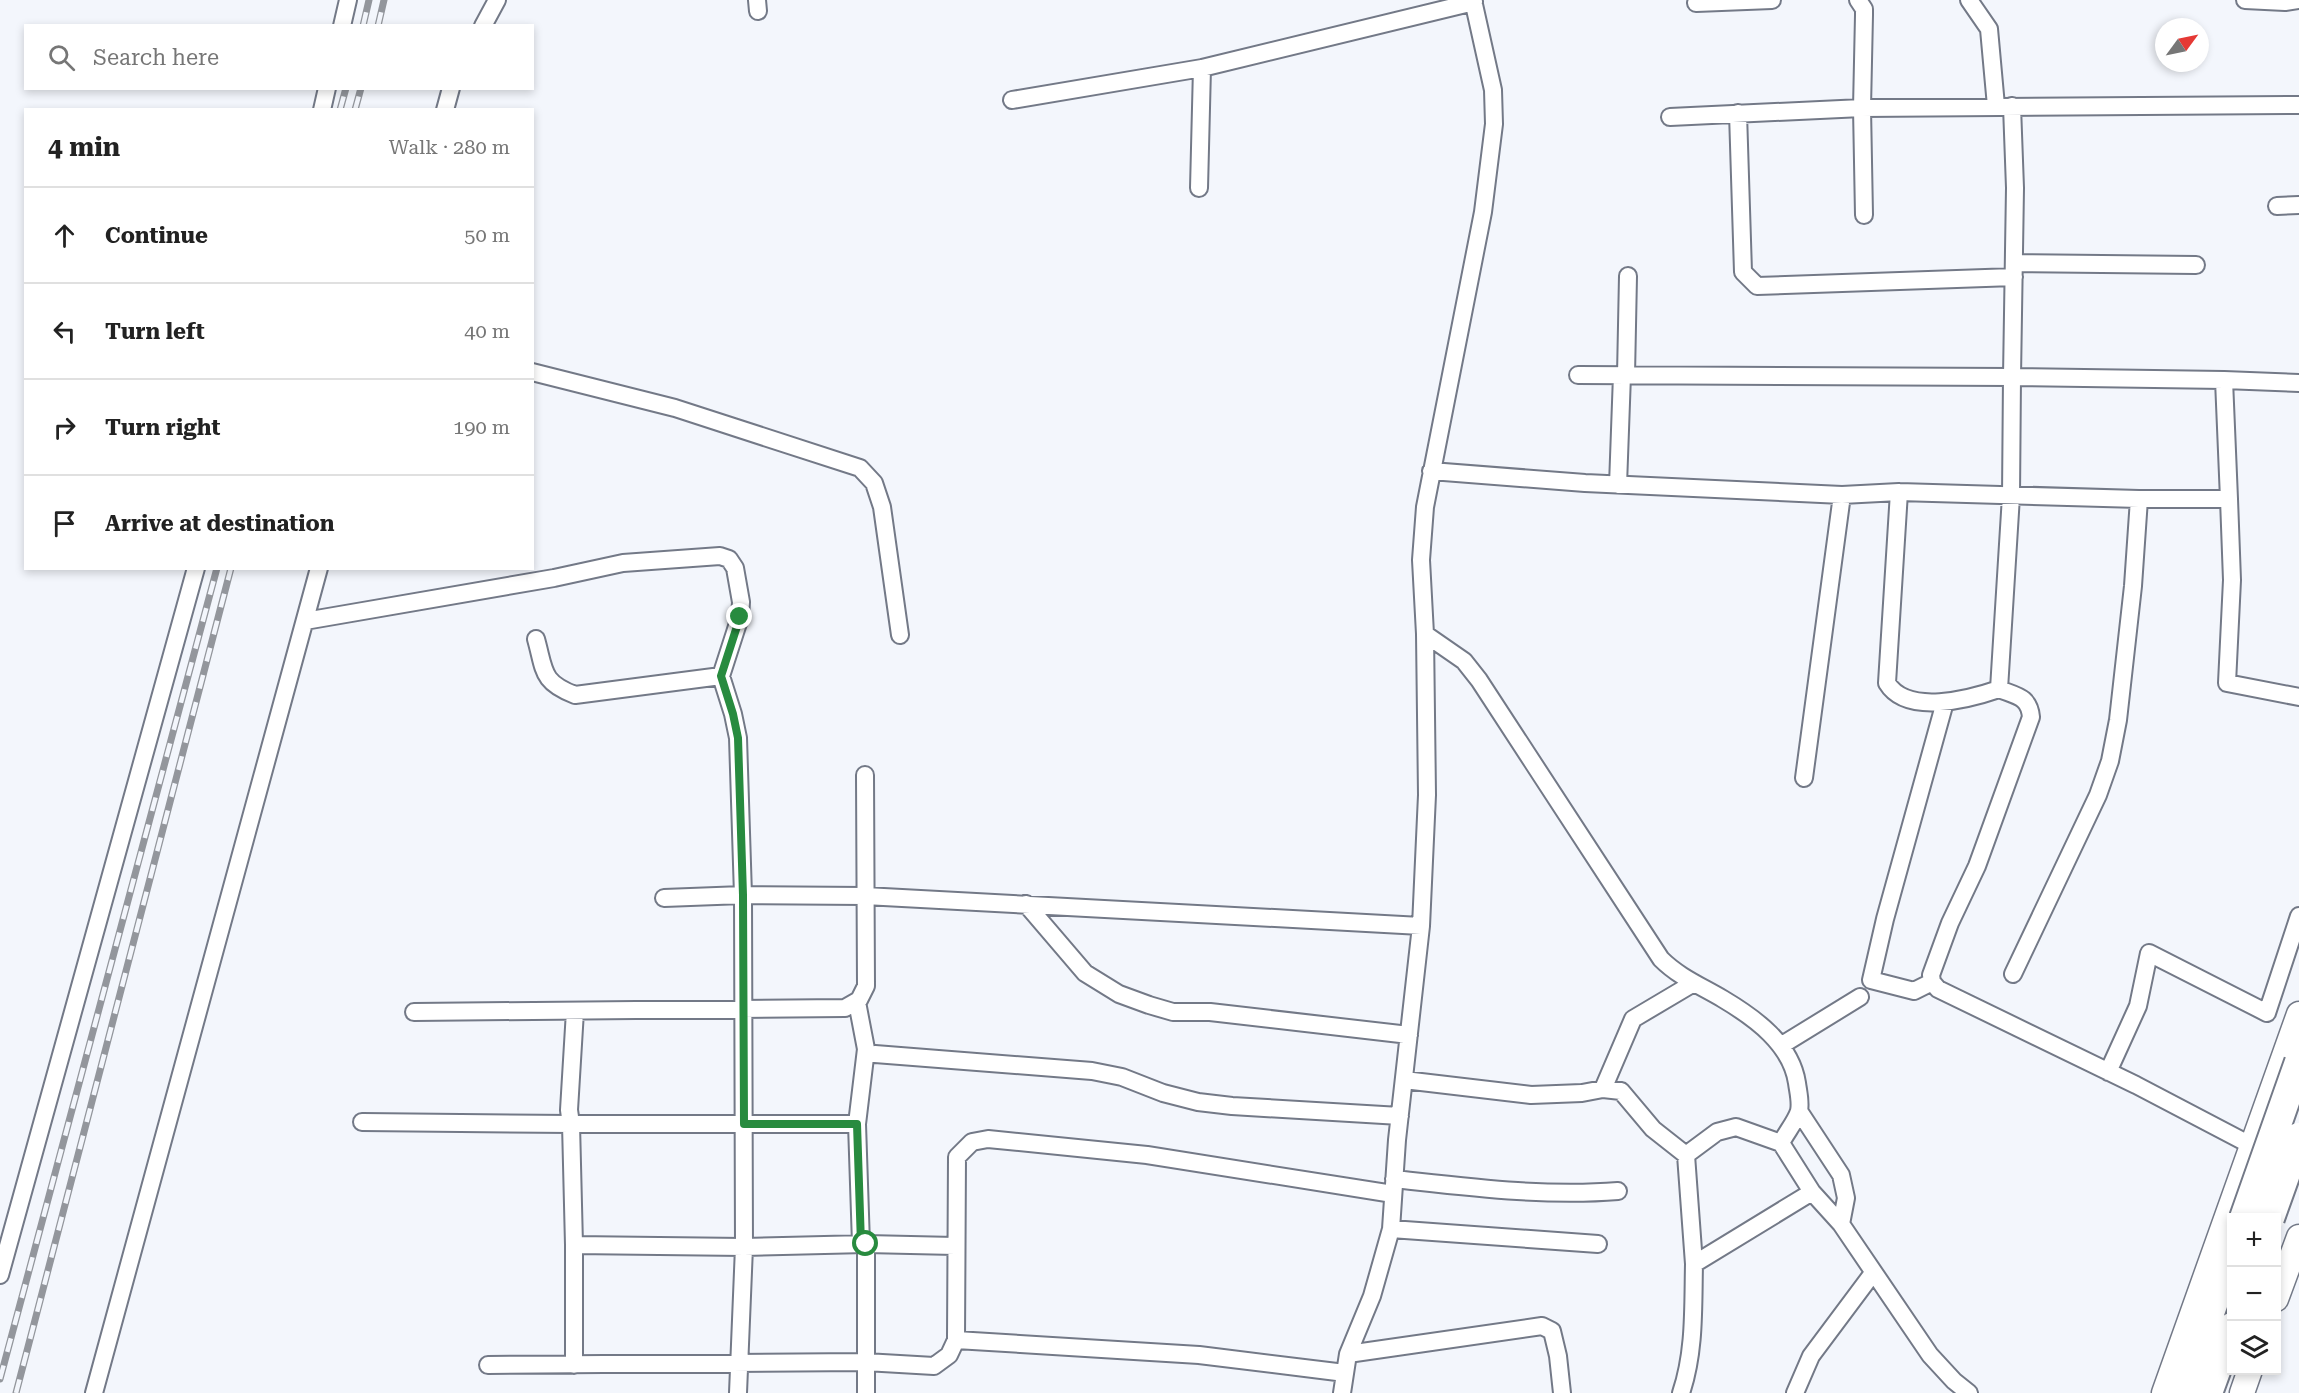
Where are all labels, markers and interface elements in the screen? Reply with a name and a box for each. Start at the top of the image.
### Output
north arrow [2155,18,2209,72]
search box [24,24,534,90]
icon: search [45,41,78,74]
text: Search here [93,45,219,70]
text: 4 min [48,132,120,162]
text: Walk · 280 m [389,135,510,159]
icon: ahead [48,219,81,252]
text: Continue [105,223,208,248]
text: 50 m [464,223,510,247]
icon: left [48,315,81,348]
text: Turn left [105,319,205,344]
text: 40 m [464,319,510,343]
icon: right [48,411,81,444]
text: Turn right [105,415,220,440]
text: 190 m [453,415,510,439]
icon: arrive [48,507,81,540]
text: Arrive at destination [105,511,334,536]
route end [726,603,752,629]
map controls [2227,1213,2281,1375]
button: + [2227,1213,2281,1267]
route start [852,1230,878,1256]
button: − [2227,1267,2281,1321]
button: layers [2227,1321,2281,1375]

